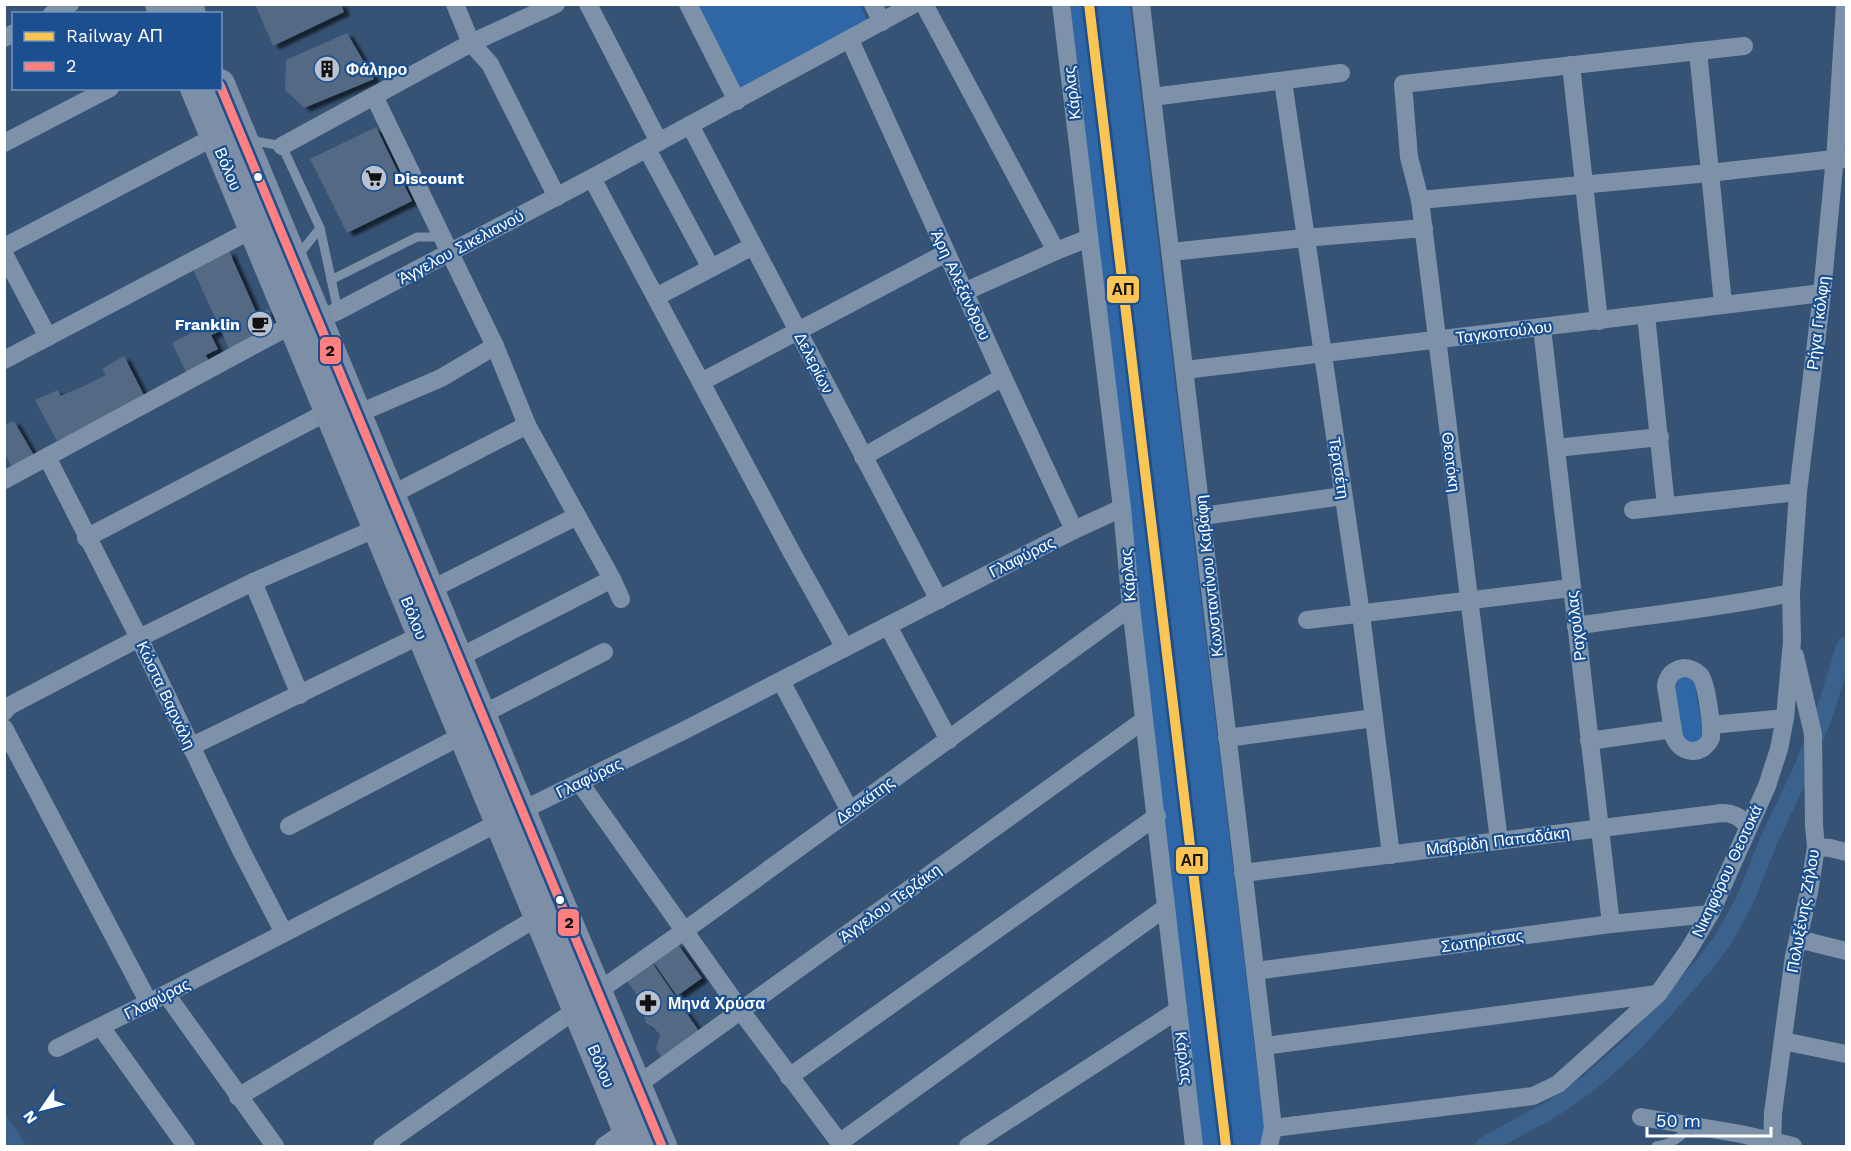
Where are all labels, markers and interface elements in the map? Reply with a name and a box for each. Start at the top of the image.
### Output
legend [12,12,222,90]
text: Railway ΑΠ [66,25,163,46]
building icon: Φάληρο [312,54,342,84]
text: 2 [66,55,77,76]
place label: Φάληρο [346,60,408,79]
street label: Κάρλας [1059,65,1085,121]
street label: Βόλου [211,145,245,193]
supermarket icon: Discount [359,163,389,193]
place label: Discount [394,169,464,188]
unlabelled marker [252,171,264,183]
street label: Άγγελου Σικελιανού [395,206,527,288]
street label: Άρη Αλεξάνδρου [927,227,995,343]
line badge: ΑΠ [1106,275,1140,304]
street label: Ρήγα Γκόλφη [1803,275,1833,371]
text: ΑΠ [1111,280,1135,299]
cafe icon: Franklin [245,309,275,339]
place label: Franklin [175,315,240,334]
street label: Ταγκοπούλου [1455,317,1553,347]
street label: Δελερίων [791,329,837,397]
line badge: 2 [319,336,342,365]
text: 2 [325,341,335,360]
street label: Θεοτόκη [1438,431,1464,493]
street label: Τερτσέτη [1325,436,1353,500]
street label: Κωνσταντίνου Καβάφη [1191,494,1227,658]
street label: Γλαφύρας [986,532,1058,582]
street label: Κάρλας [1116,547,1140,602]
street label: Ραχούλας [1562,590,1590,662]
street label: Βόλου [397,594,431,642]
street label: Κώστα Βαρνάλη [133,638,199,752]
street label: Γλαφύρας [553,754,625,802]
street label: Δεσκάτης [832,772,898,828]
street label: Νικηφόρου Θεοτοκά [1688,802,1766,940]
street label: Μαβρίδη Παπαδάκη [1425,823,1571,859]
line badge: ΑΠ [1175,846,1209,875]
street label: Πολυξένης Ζήλου [1783,848,1823,974]
text: ΑΠ [1180,851,1204,870]
street label: Άγγελου Τερζάκη [836,860,944,946]
unlabelled marker [554,894,566,906]
line badge: 2 [557,908,580,937]
text: 2 [564,913,574,932]
street label: Σωτηρίτσας [1440,926,1525,956]
street label: Γλαφύρας [121,974,193,1024]
pharmacy icon: Μηνά Χρύσα [633,988,663,1018]
place label: Μηνά Χρύσα [668,994,765,1013]
street label: Κάρλας [1171,1030,1197,1086]
street label: Βόλου [584,1042,618,1090]
north arrow [12,1079,72,1139]
scale bar [1647,1100,1772,1138]
text: N [19,1107,41,1128]
text: 50 m [1656,1110,1701,1131]

